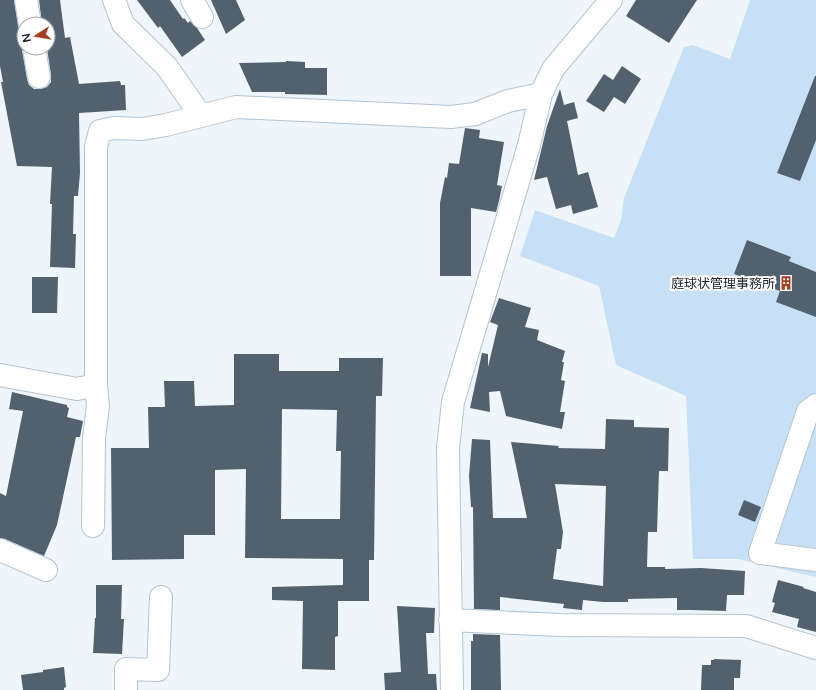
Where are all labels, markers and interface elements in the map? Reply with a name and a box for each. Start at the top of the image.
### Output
north arrow [16,16,56,56]
text: N [19,32,34,44]
building icon: 庭球状管理事務所 [778,275,794,291]
place label: 庭球状管理事務所 [671,276,775,292]

